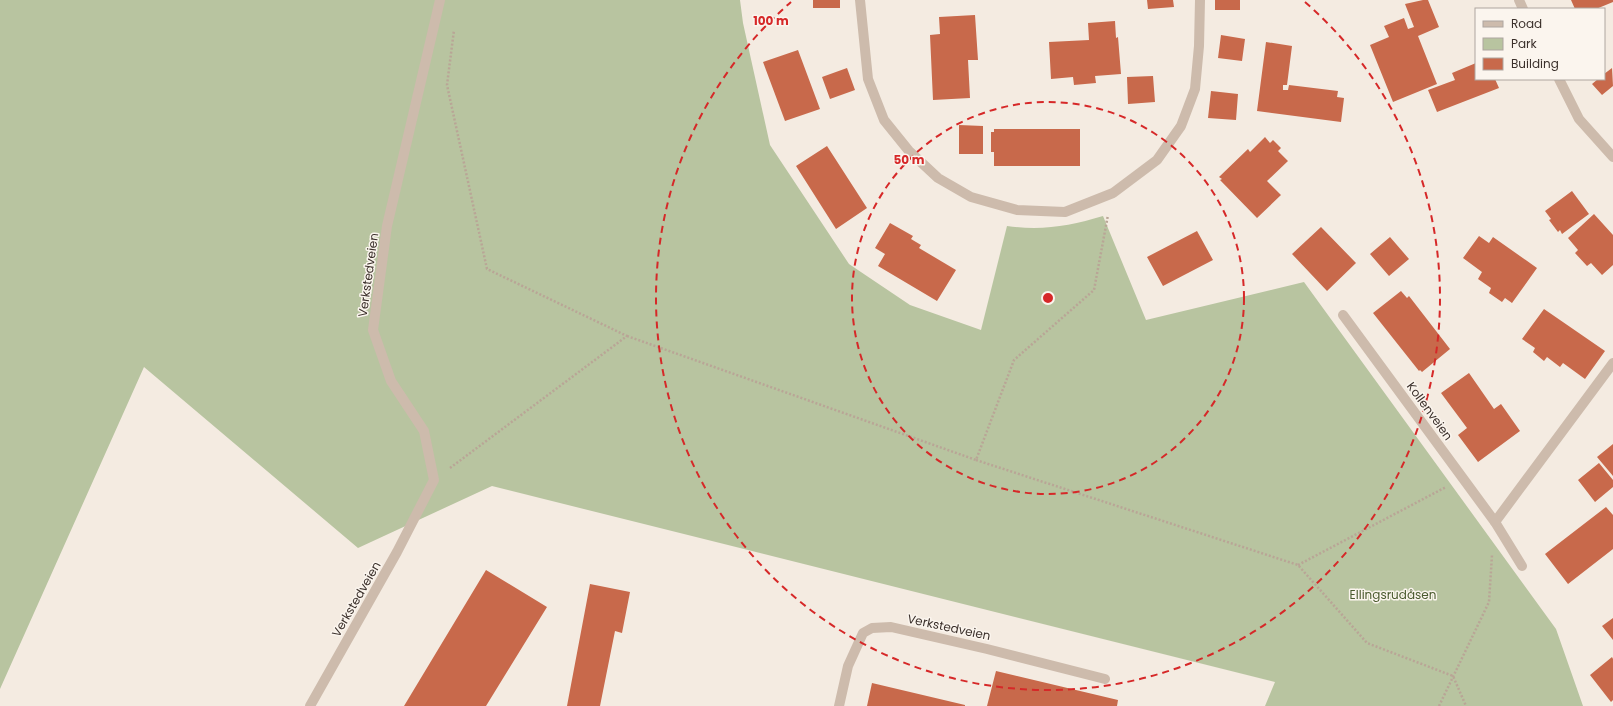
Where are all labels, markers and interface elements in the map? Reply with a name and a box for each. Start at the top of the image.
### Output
legend [1475,8,1605,80]
text: 100 m [753,12,789,29]
text: Road [1511,15,1542,32]
text: Park [1511,35,1538,52]
text: Building [1511,55,1559,72]
text: 50 m [894,151,925,168]
street label: Verkstedveien [354,232,382,318]
centre of rings [1041,291,1055,305]
street label: Kollenveien [1403,378,1457,444]
street label: Verkstedveien [327,558,385,640]
park label: Ellingsrudåsen [1350,586,1436,603]
street label: Verkstedveien [906,610,992,644]

